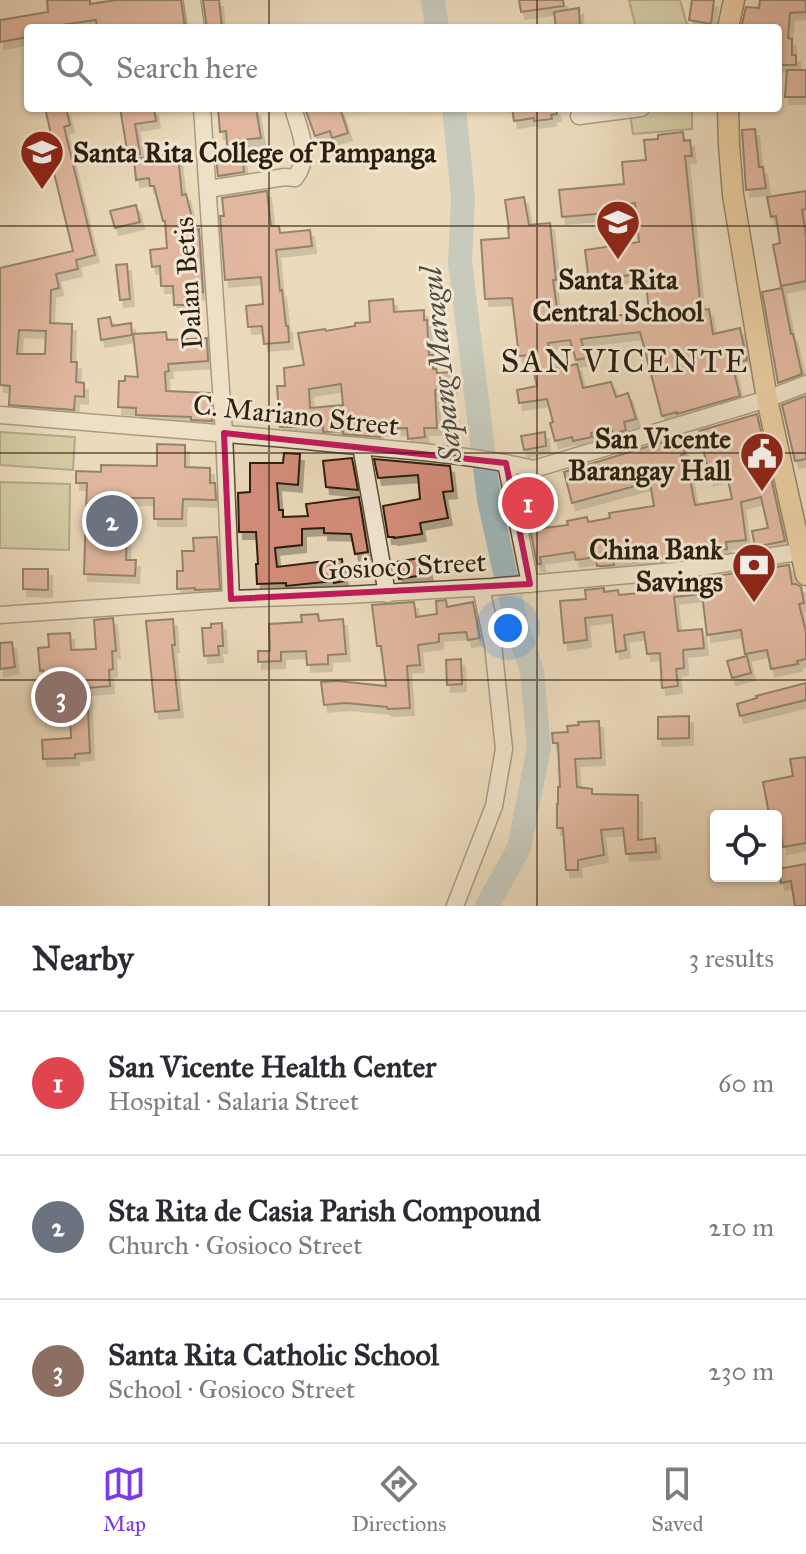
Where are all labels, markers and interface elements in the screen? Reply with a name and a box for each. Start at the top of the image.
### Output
search box [24,24,782,112]
icon: search [52,46,96,90]
text: Search here [116,50,258,86]
school or university icon: Santa Rita College of Pampanga [18,128,66,191]
place label: Santa Rita College of Pampanga [73,135,437,170]
school or university icon: Santa Rita Central School [594,198,642,261]
street label: Dalan Betis [166,216,210,350]
water label: Sapang Maragul [413,262,470,466]
place label: Santa Rita Central School [532,262,704,329]
district label: SAN VICENTE [501,342,749,381]
street label: C. Mariano Street [191,387,401,443]
place label: San Vicente Barangay Hall [568,421,731,488]
public building icon: San Vicente Barangay Hall [738,430,786,493]
pin: 1 [502,473,554,533]
pin: 2 [86,491,138,551]
place label: China Bank Savings [589,532,724,599]
bank icon: China Bank Savings [730,541,778,604]
street label: Gosioco Street [317,544,487,588]
your location [488,608,528,648]
pin: 3 [35,667,87,727]
map controls [710,810,782,882]
button: locate [710,810,782,882]
text: Nearby [32,938,134,979]
text: 3 results [689,942,774,974]
text: San Vicente Health Center [108,1049,436,1085]
text: 1 [53,1067,63,1099]
text: 60 m [718,1067,774,1099]
text: Hospital · Salaria Street [108,1085,359,1117]
text: Sta Rita de Casia Parish Compound [108,1193,541,1229]
text: 2 [52,1211,64,1243]
text: 210 m [708,1211,774,1243]
text: Church · Gosioco Street [108,1229,362,1261]
text: Santa Rita Catholic School [108,1337,439,1373]
text: 3 [53,1355,63,1387]
text: 230 m [708,1355,774,1387]
text: School · Gosioco Street [108,1373,355,1405]
tab: Map [102,1462,146,1537]
tab: Directions [351,1462,446,1537]
tab: Saved [651,1462,703,1537]

